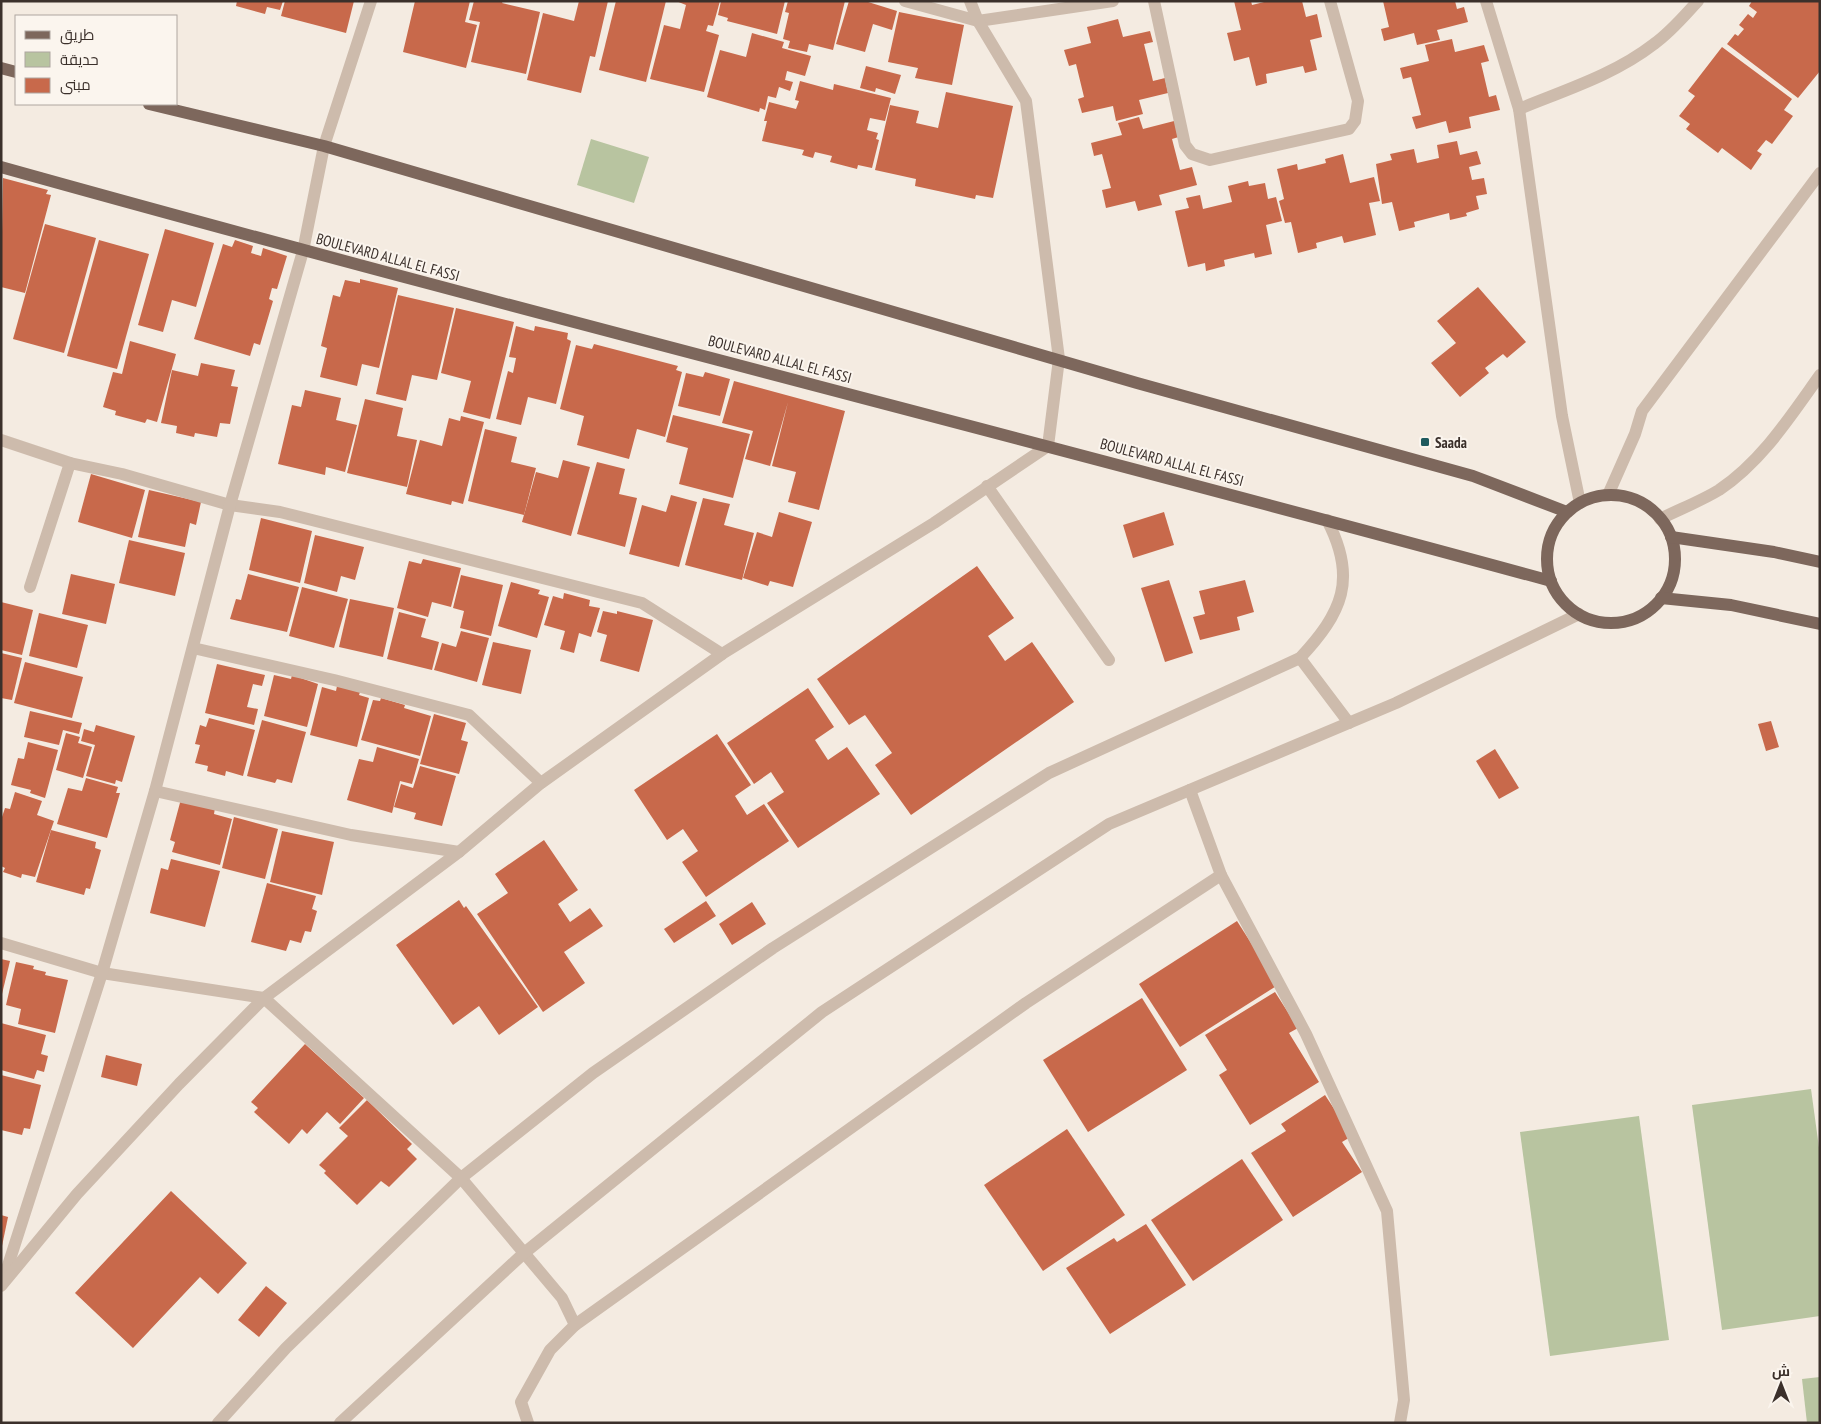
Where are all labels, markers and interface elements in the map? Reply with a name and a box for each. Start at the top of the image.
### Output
legend [15,15,178,105]
text: طريق [60,25,94,45]
text: حديقة [60,50,99,69]
text: مبنى [60,75,91,95]
street label: BOULEVARD ALLAL EL FASSI [314,229,462,285]
street label: BOULEVARD ALLAL EL FASSI [706,331,854,387]
place label: Saada [1435,433,1467,452]
street label: BOULEVARD ALLAL EL FASSI [1098,434,1246,490]
marker: Saada [1419,436,1431,448]
north arrow [1756,1359,1806,1409]
text: ش [1772,1362,1790,1380]

